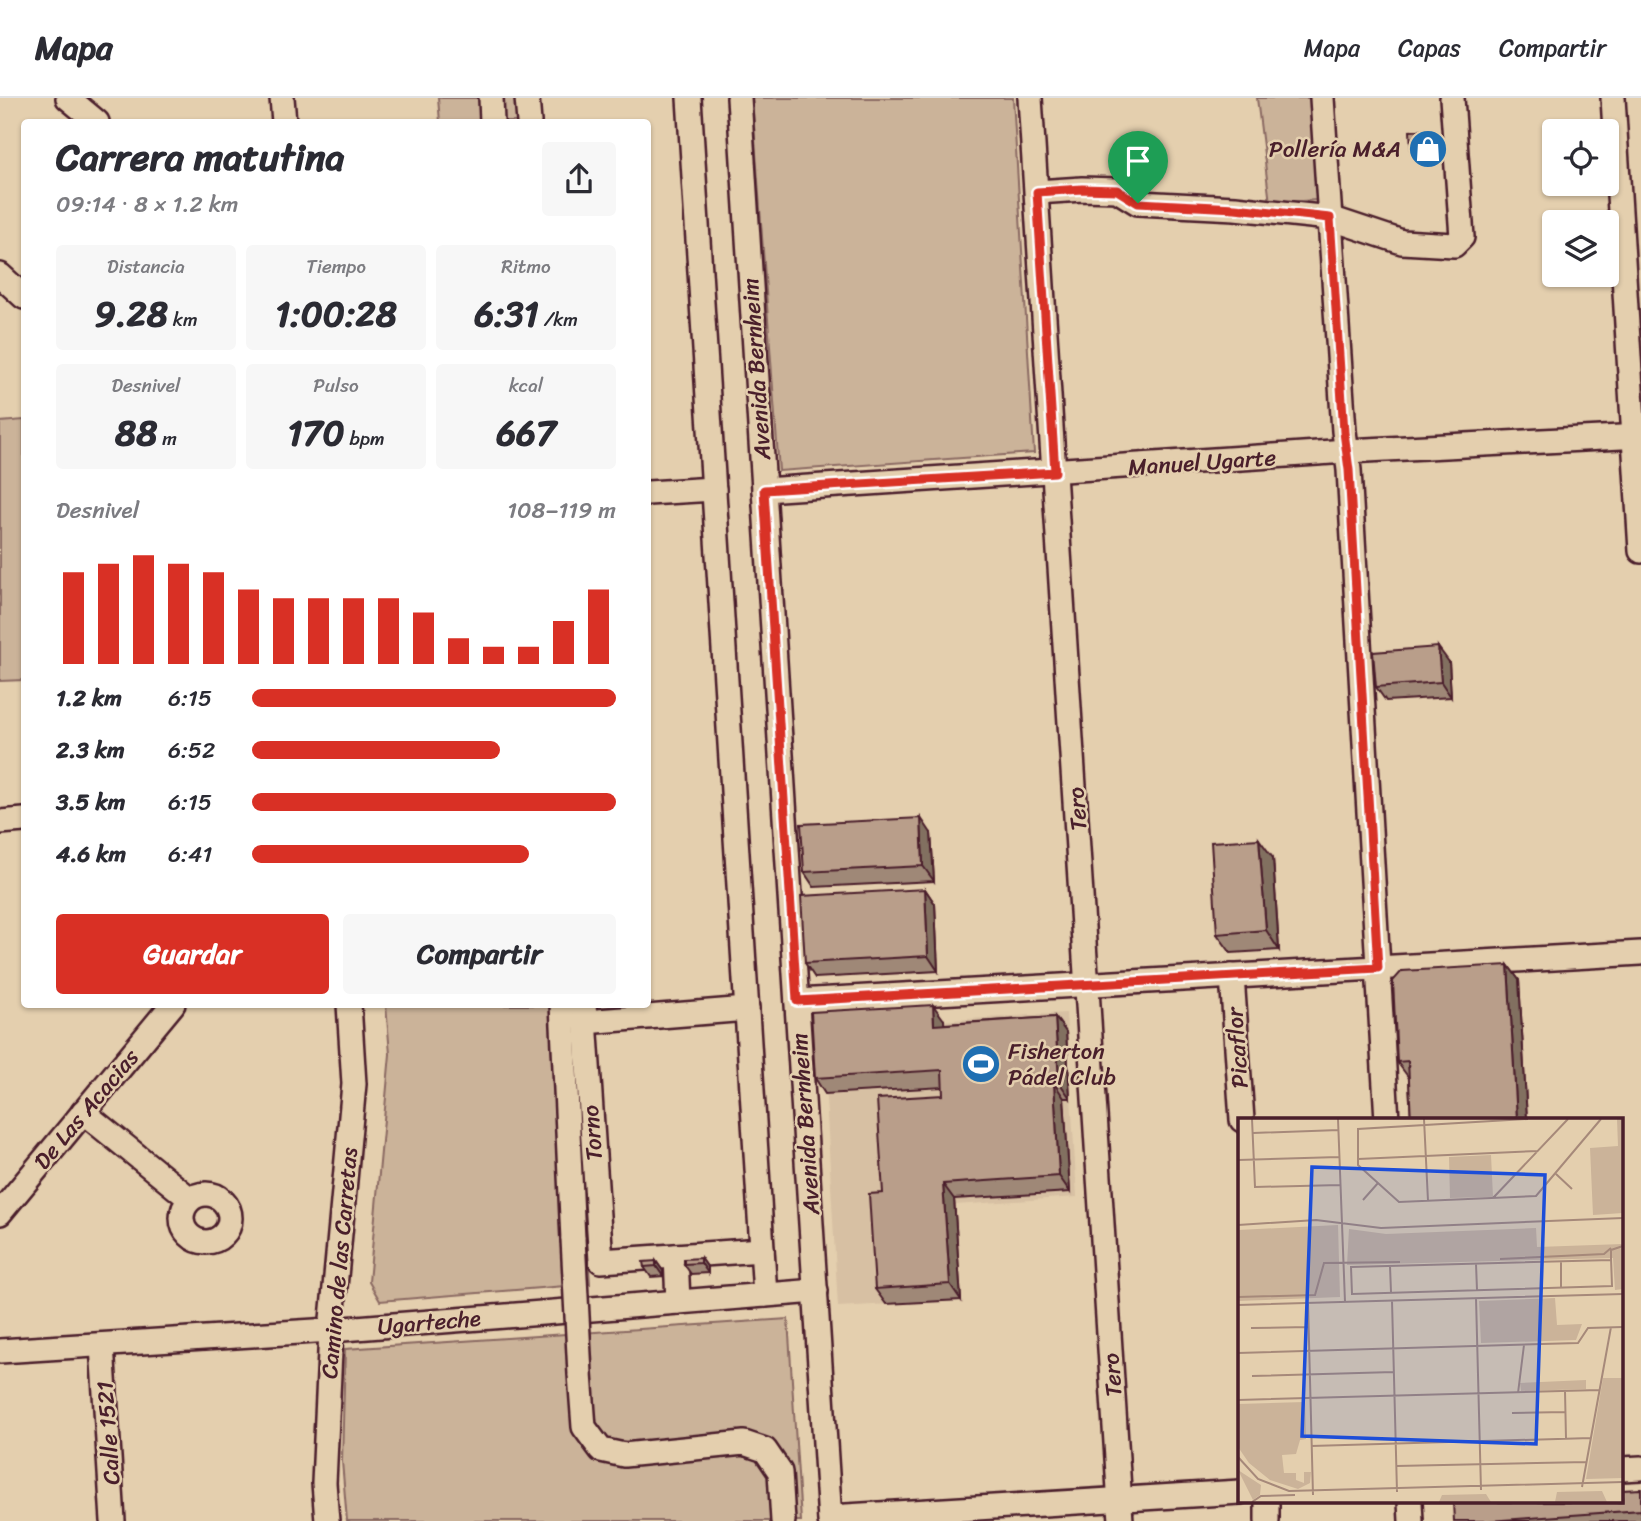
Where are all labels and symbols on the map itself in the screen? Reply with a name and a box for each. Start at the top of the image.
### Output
shop icon: Pollería M&A [1407,128,1449,170]
place label: Pollería M&A [1269,129,1401,170]
pin [1108,131,1168,203]
street label: Avenida Bernheim [730,276,783,462]
street label: Manuel Ugarte [1127,437,1278,488]
street label: Tero [1056,785,1099,832]
street label: Picaflor [1214,1005,1261,1090]
street label: Avenida Bernheim [779,1031,832,1217]
place label: Fisherton Pádel Club [1008,1031,1116,1098]
street label: De Las Acacias [23,1039,150,1179]
sports icon: Fisherton Pádel Club [960,1043,1002,1085]
street label: Torno [570,1103,615,1162]
inset map [1238,1118,1624,1504]
street label: Camino de las Carretas [309,1145,370,1380]
street label: Ugarteche [376,1298,482,1347]
street label: Tero [1091,1351,1134,1398]
street label: Calle 1521 [84,1380,133,1486]

